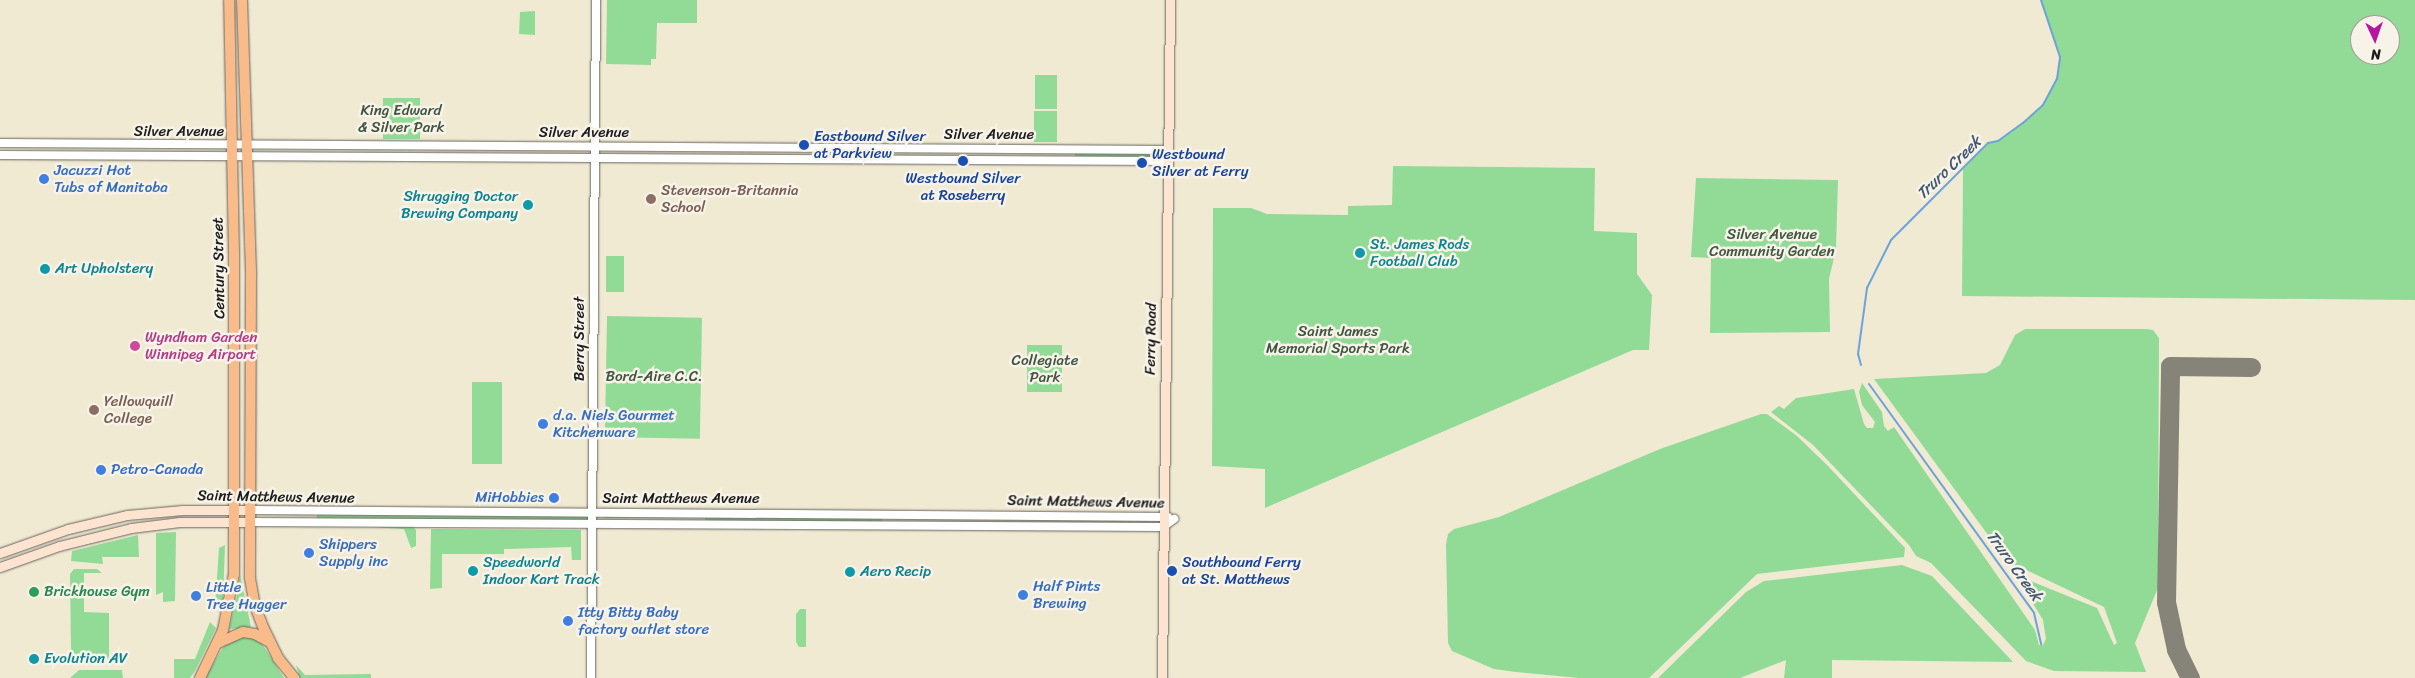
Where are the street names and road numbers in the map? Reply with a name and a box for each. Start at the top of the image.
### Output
street label: Silver Avenue [134,123,224,141]
street label: Silver Avenue [539,124,629,142]
street label: Silver Avenue [944,126,1034,144]
street label: Century Street [209,217,229,319]
street label: Berry Street [571,297,589,381]
street label: Ferry Road [1141,303,1161,375]
street label: Saint Matthews Avenue [198,487,354,507]
street label: Saint Matthews Avenue [603,490,759,508]
street label: Saint Matthews Avenue [1008,492,1164,512]

